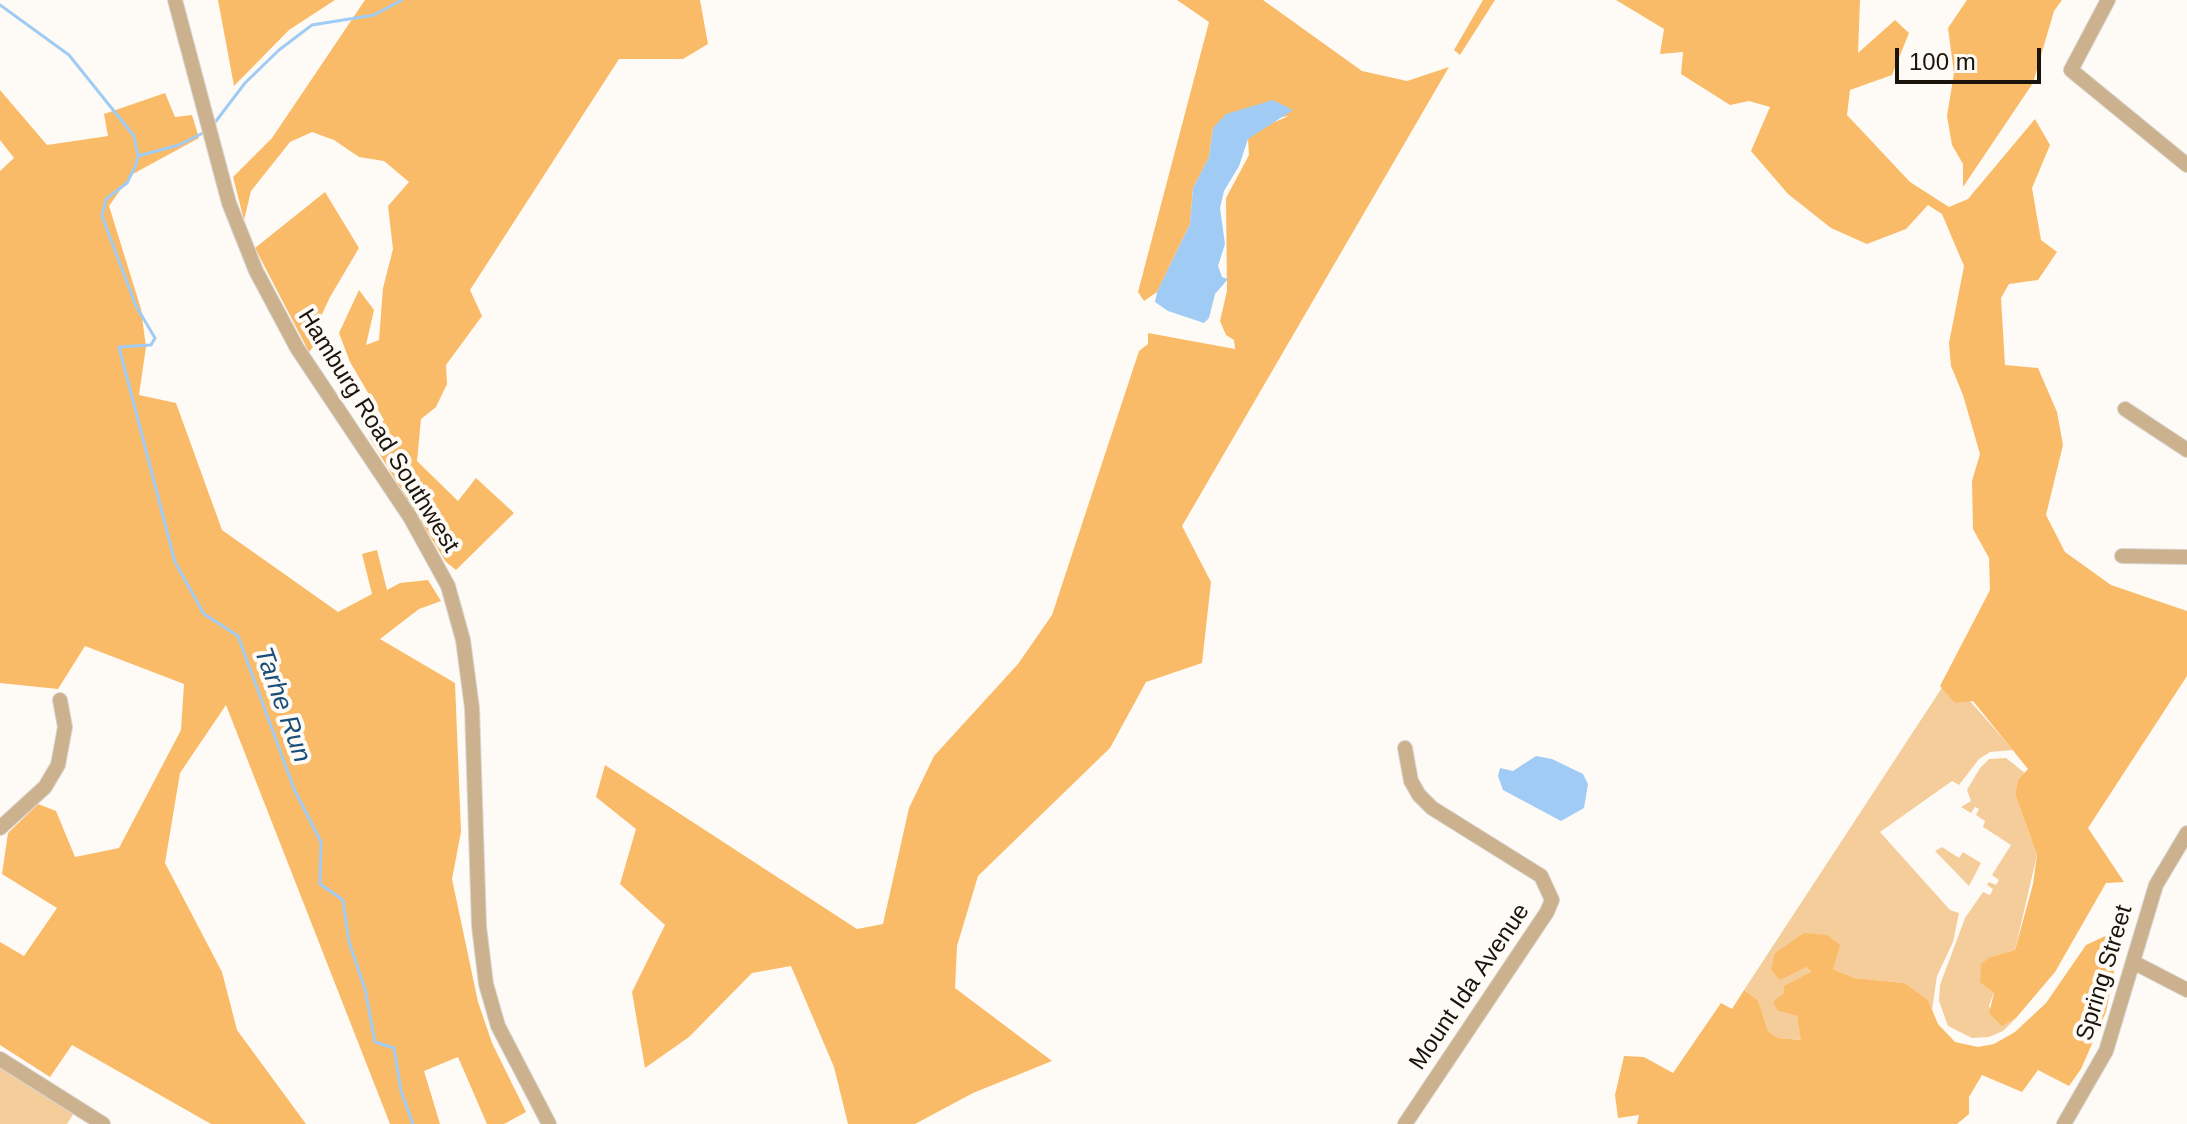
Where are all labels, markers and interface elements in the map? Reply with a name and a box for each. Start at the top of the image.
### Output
scale bar [1899,32,2045,82]
text: 100 m [1909,48,1976,75]
street label: Hamburg Road Southwest [291,304,465,558]
water label: Tarhe Run [247,643,317,767]
street label: Mount Ida Avenue [1404,898,1536,1076]
street label: Spring Street [2071,902,2139,1044]

